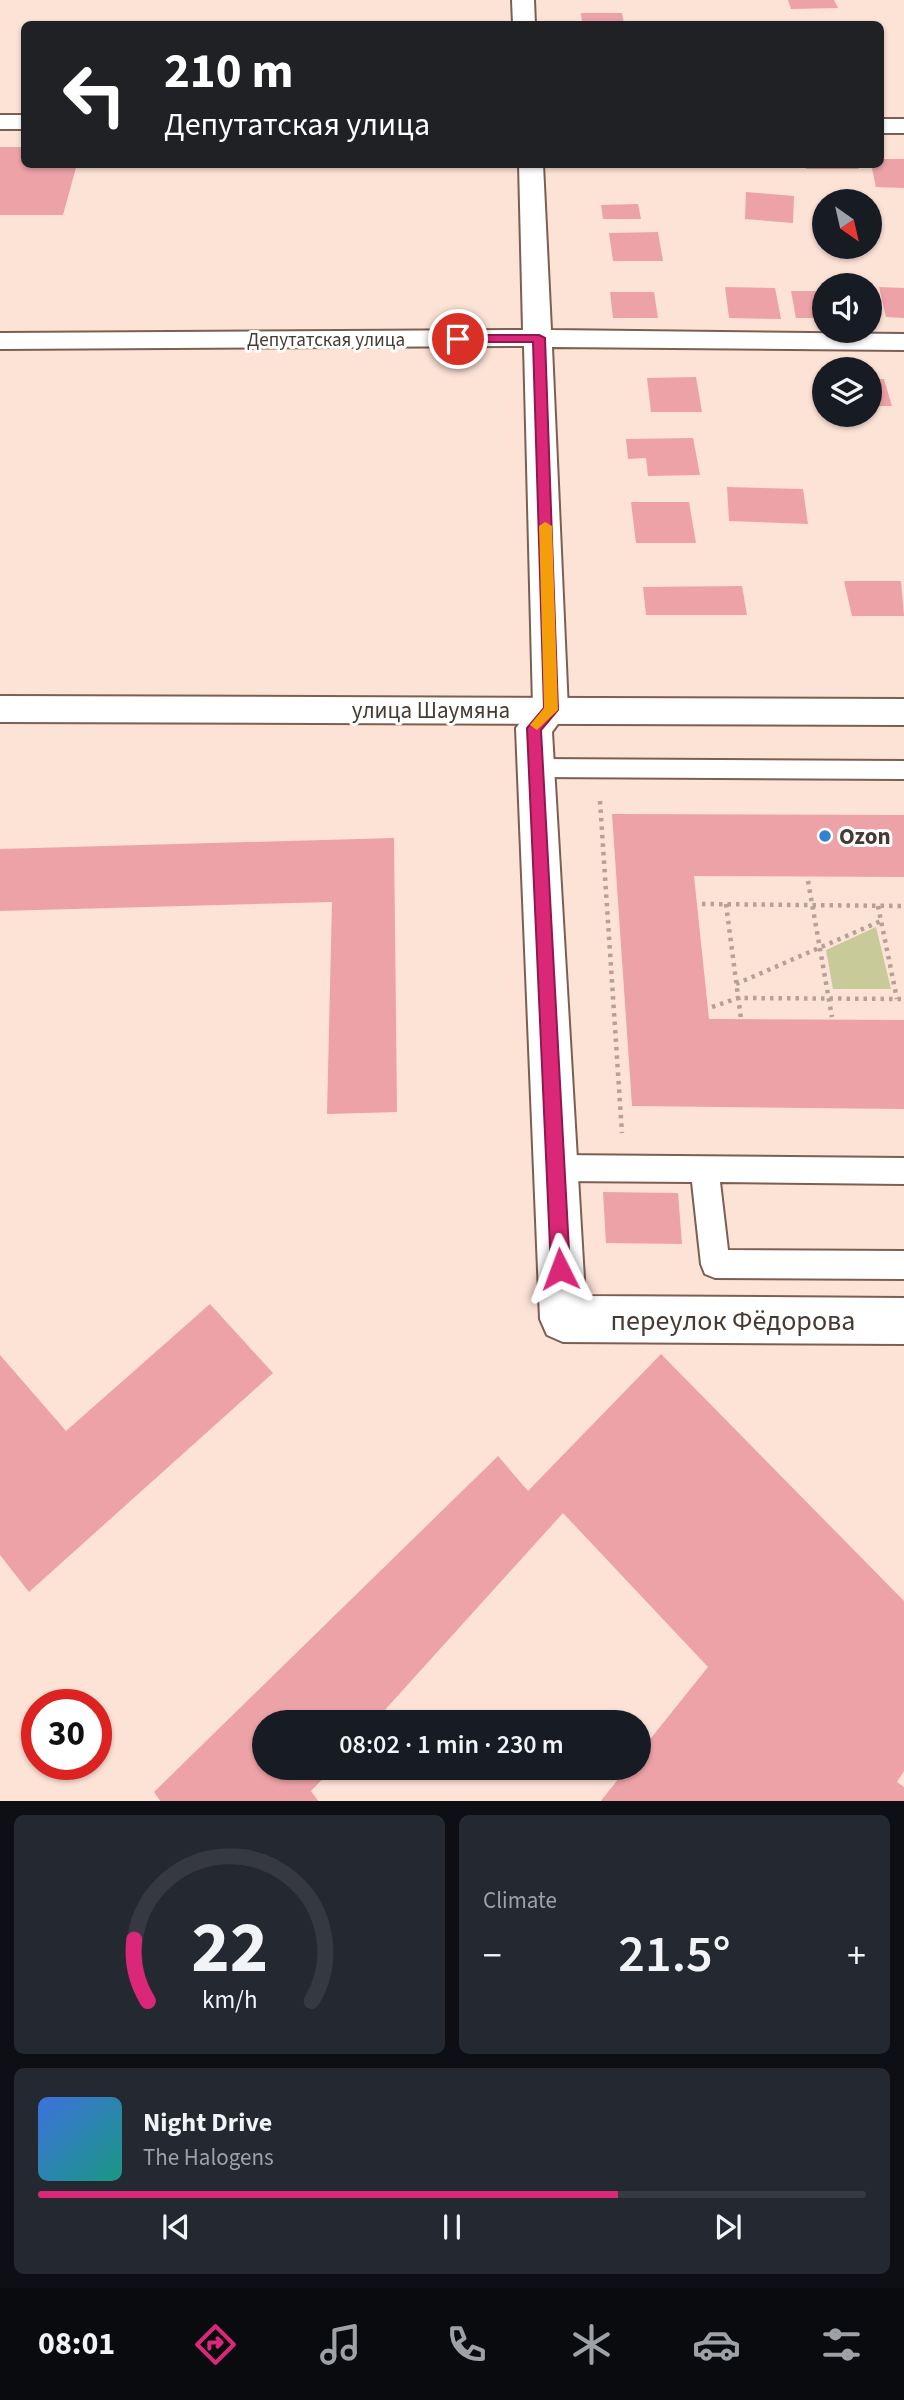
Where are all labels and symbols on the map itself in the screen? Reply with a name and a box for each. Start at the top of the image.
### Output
north arrow [812,189,882,259]
pin [428,309,488,369]
street label: Депутатская улица [247,327,405,354]
street label: улица Шаумяна [352,694,510,727]
place label: Ozon [839,820,891,853]
marker: Ozon [817,828,833,844]
position arrow [523,1232,597,1306]
street label: переулок Фёдорова [611,1301,855,1341]
speed limit sign: 30 [21,1689,112,1780]

